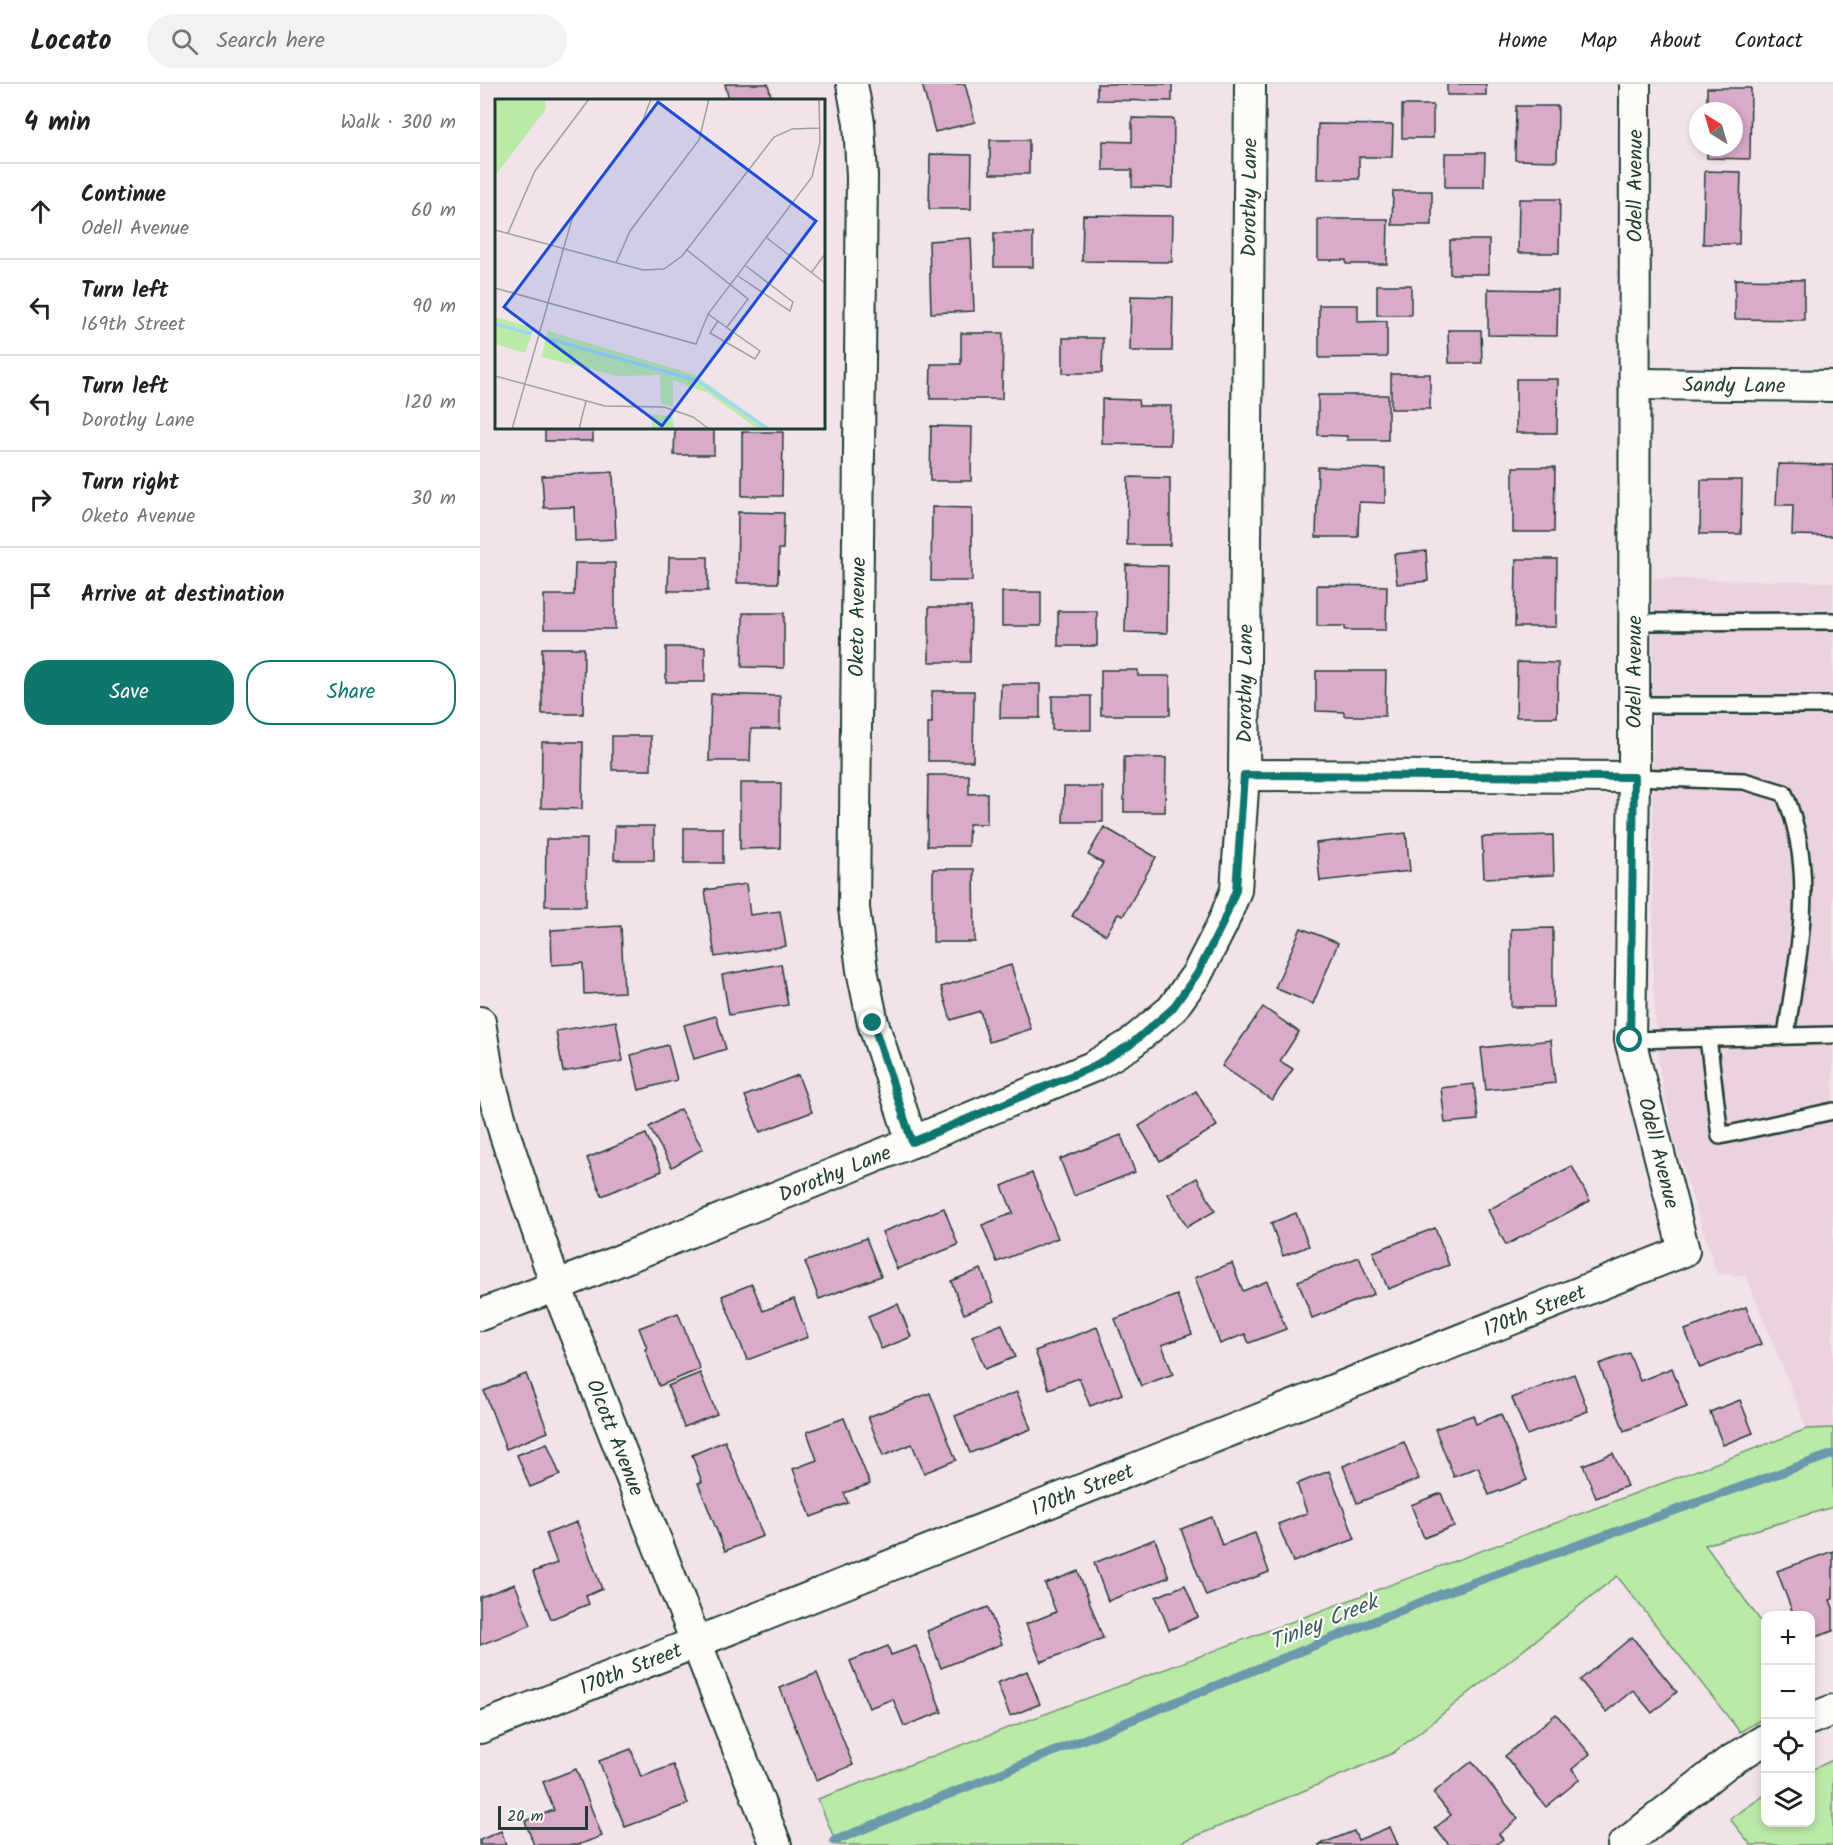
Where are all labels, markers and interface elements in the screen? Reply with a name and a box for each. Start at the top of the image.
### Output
search box [147,14,567,68]
text: Locato [30,19,111,64]
text: Search here [216,24,325,59]
icon: search [168,25,201,58]
text: Home [1498,25,1547,58]
text: Map [1580,25,1617,58]
text: About [1650,25,1701,58]
text: Contact [1734,25,1803,58]
inset map [495,99,825,429]
text: 4 min [24,102,91,144]
north arrow [1689,102,1743,156]
text: Walk · 300 m [341,107,456,139]
street label: Odell Avenue [1620,129,1653,243]
street label: Dorothy Lane [1233,137,1268,257]
text: Continue [81,178,166,213]
icon: ahead [24,195,57,228]
text: 60 m [411,195,456,227]
text: Odell Avenue [81,213,189,245]
text: Turn left [81,274,168,309]
icon: left [24,291,57,324]
text: 90 m [412,291,456,323]
text: 169th Street [81,309,185,341]
street label: Sandy Lane [1682,369,1786,404]
text: Turn left [81,370,168,405]
icon: left [24,387,57,420]
text: 120 m [404,387,456,419]
text: Dorothy Lane [81,405,194,437]
text: Turn right [81,466,179,501]
icon: right [24,483,57,516]
text: 30 m [411,483,456,515]
text: Oketo Avenue [81,501,195,533]
street label: Oketo Avenue [841,556,876,677]
text: Arrive at destination [81,578,284,613]
icon: arrive [24,579,57,612]
street label: Odell Avenue [1619,615,1652,729]
street label: Dorothy Lane [1229,623,1263,743]
button: Save [24,660,234,725]
button: Share [246,660,456,725]
route end [859,1009,885,1035]
route start [1616,1026,1642,1052]
street label: Odell Avenue [1628,1094,1687,1213]
street label: Dorothy Lane [774,1137,897,1212]
street label: 170th Street [1479,1276,1592,1347]
street label: Olcott Avenue [576,1374,652,1502]
street label: 170th Street [1027,1455,1140,1526]
water label: Tinley Creek [1265,1584,1387,1661]
map controls [1761,1611,1815,1827]
button: + [1761,1611,1815,1665]
street label: 170th Street [575,1634,688,1705]
button: − [1761,1665,1815,1719]
button: locate [1761,1719,1815,1773]
button: layers [1761,1773,1815,1827]
scale bar [498,1803,588,1830]
text: 20 m [507,1804,543,1829]

